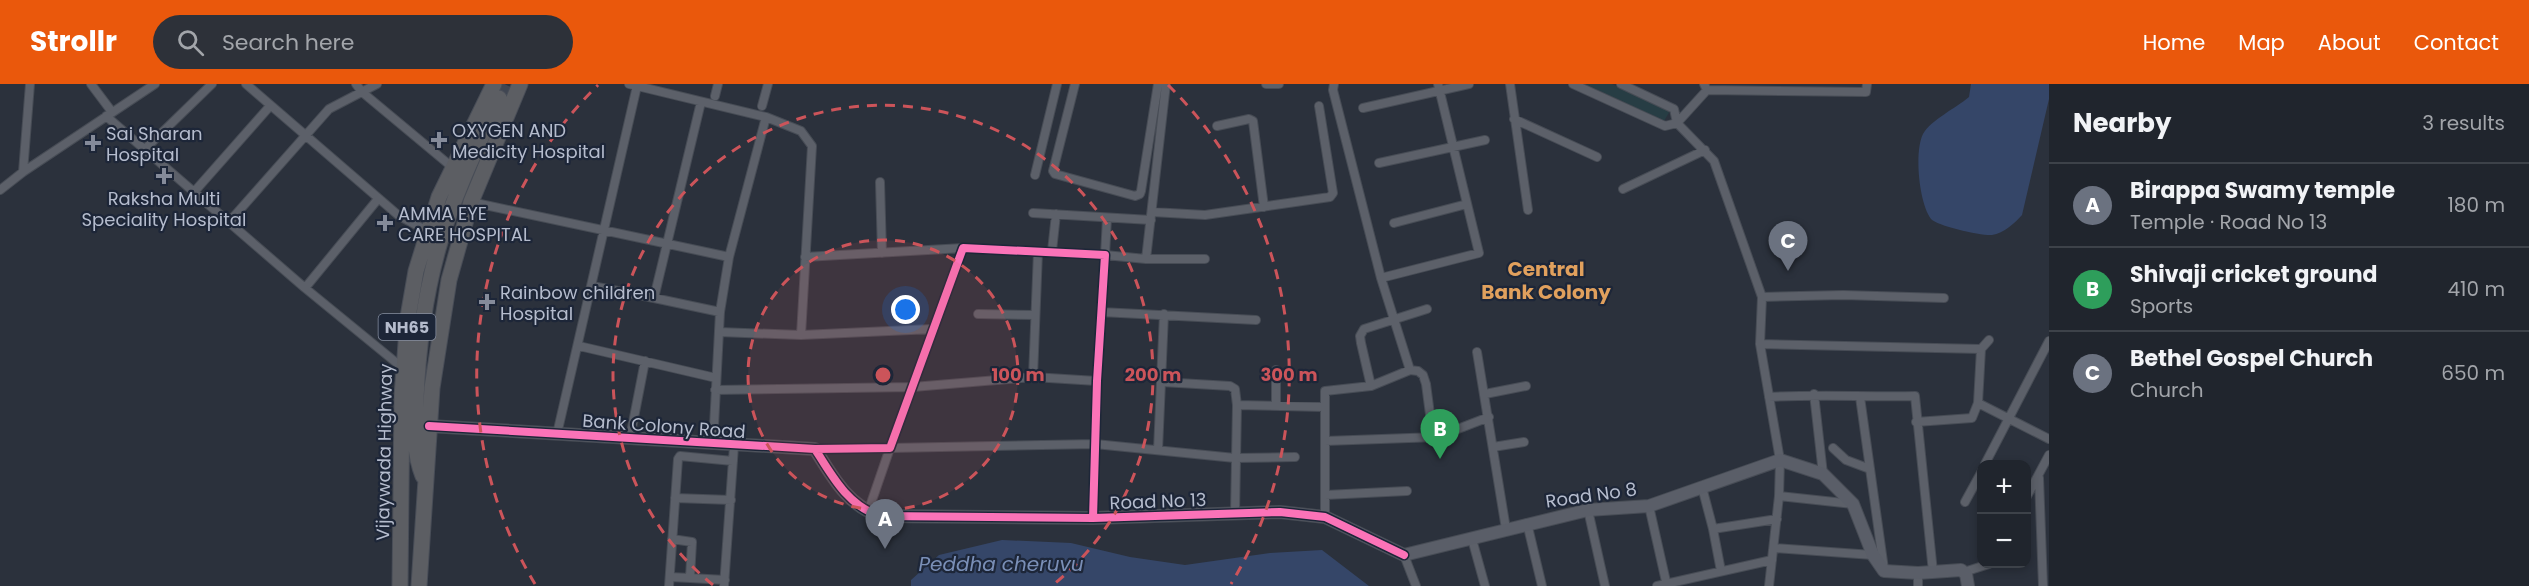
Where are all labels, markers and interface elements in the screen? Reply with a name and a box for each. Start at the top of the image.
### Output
search box [153,15,573,69]
text: Strollr [30,22,117,61]
icon: search [174,26,207,59]
text: Search here [222,27,354,58]
text: Home [2143,28,2205,57]
text: Map [2238,28,2285,57]
text: About [2318,28,2381,57]
text: Contact [2414,28,2499,57]
text: Nearby [2073,105,2171,141]
text: 3 results [2422,109,2505,137]
place label: OXYGEN AND Medicity Hospital [452,118,605,164]
place label: Sai Sharan Hospital [106,121,203,167]
marker: OXYGEN AND Medicity Hospital [430,131,448,149]
marker: Sai Sharan Hospital [84,134,102,152]
marker: Raksha Multi Speciality Hospital [155,167,173,185]
text: Birappa Swamy temple [2130,175,2395,206]
place label: Raksha Multi Speciality Hospital [82,186,246,232]
text: A [2085,191,2100,219]
text: 180 m [2447,191,2505,219]
place label: AMMA EYE CARE HOSPITAL [398,201,531,247]
text: Temple · Road No 13 [2130,208,2327,236]
marker: AMMA EYE CARE HOSPITAL [376,214,394,232]
pin: C [1768,222,1808,271]
district label: Central Bank Colony [1481,255,1611,306]
text: Shivaji cricket ground [2130,259,2377,290]
text: B [2086,275,2099,303]
text: 410 m [2448,275,2505,303]
place label: Rainbow children Hospital [500,280,655,326]
text: Sports [2130,292,2193,320]
marker: Rainbow children Hospital [478,293,496,311]
your location [891,295,920,324]
road number: NH65 [378,314,436,340]
text: Bethel Gospel Church [2130,343,2373,374]
text: C [2085,359,2100,387]
text: 650 m [2441,359,2505,387]
text: 100 m [991,362,1045,387]
text: 200 m [1125,362,1181,387]
text: 300 m [1260,362,1318,387]
street label: Vijaywada Highway [370,363,398,541]
centre of rings [873,365,893,385]
text: Church [2130,376,2203,404]
street label: Bank Colony Road [582,408,746,444]
pin: B [1420,410,1460,459]
map controls [1977,460,2031,568]
button: + [1977,460,2031,514]
street label: Road No 8 [1544,476,1638,514]
street label: Road No 13 [1109,487,1207,515]
pin: A [866,500,904,549]
button: − [1977,514,2031,568]
water label: Peddha cheruvu [919,550,1084,578]

